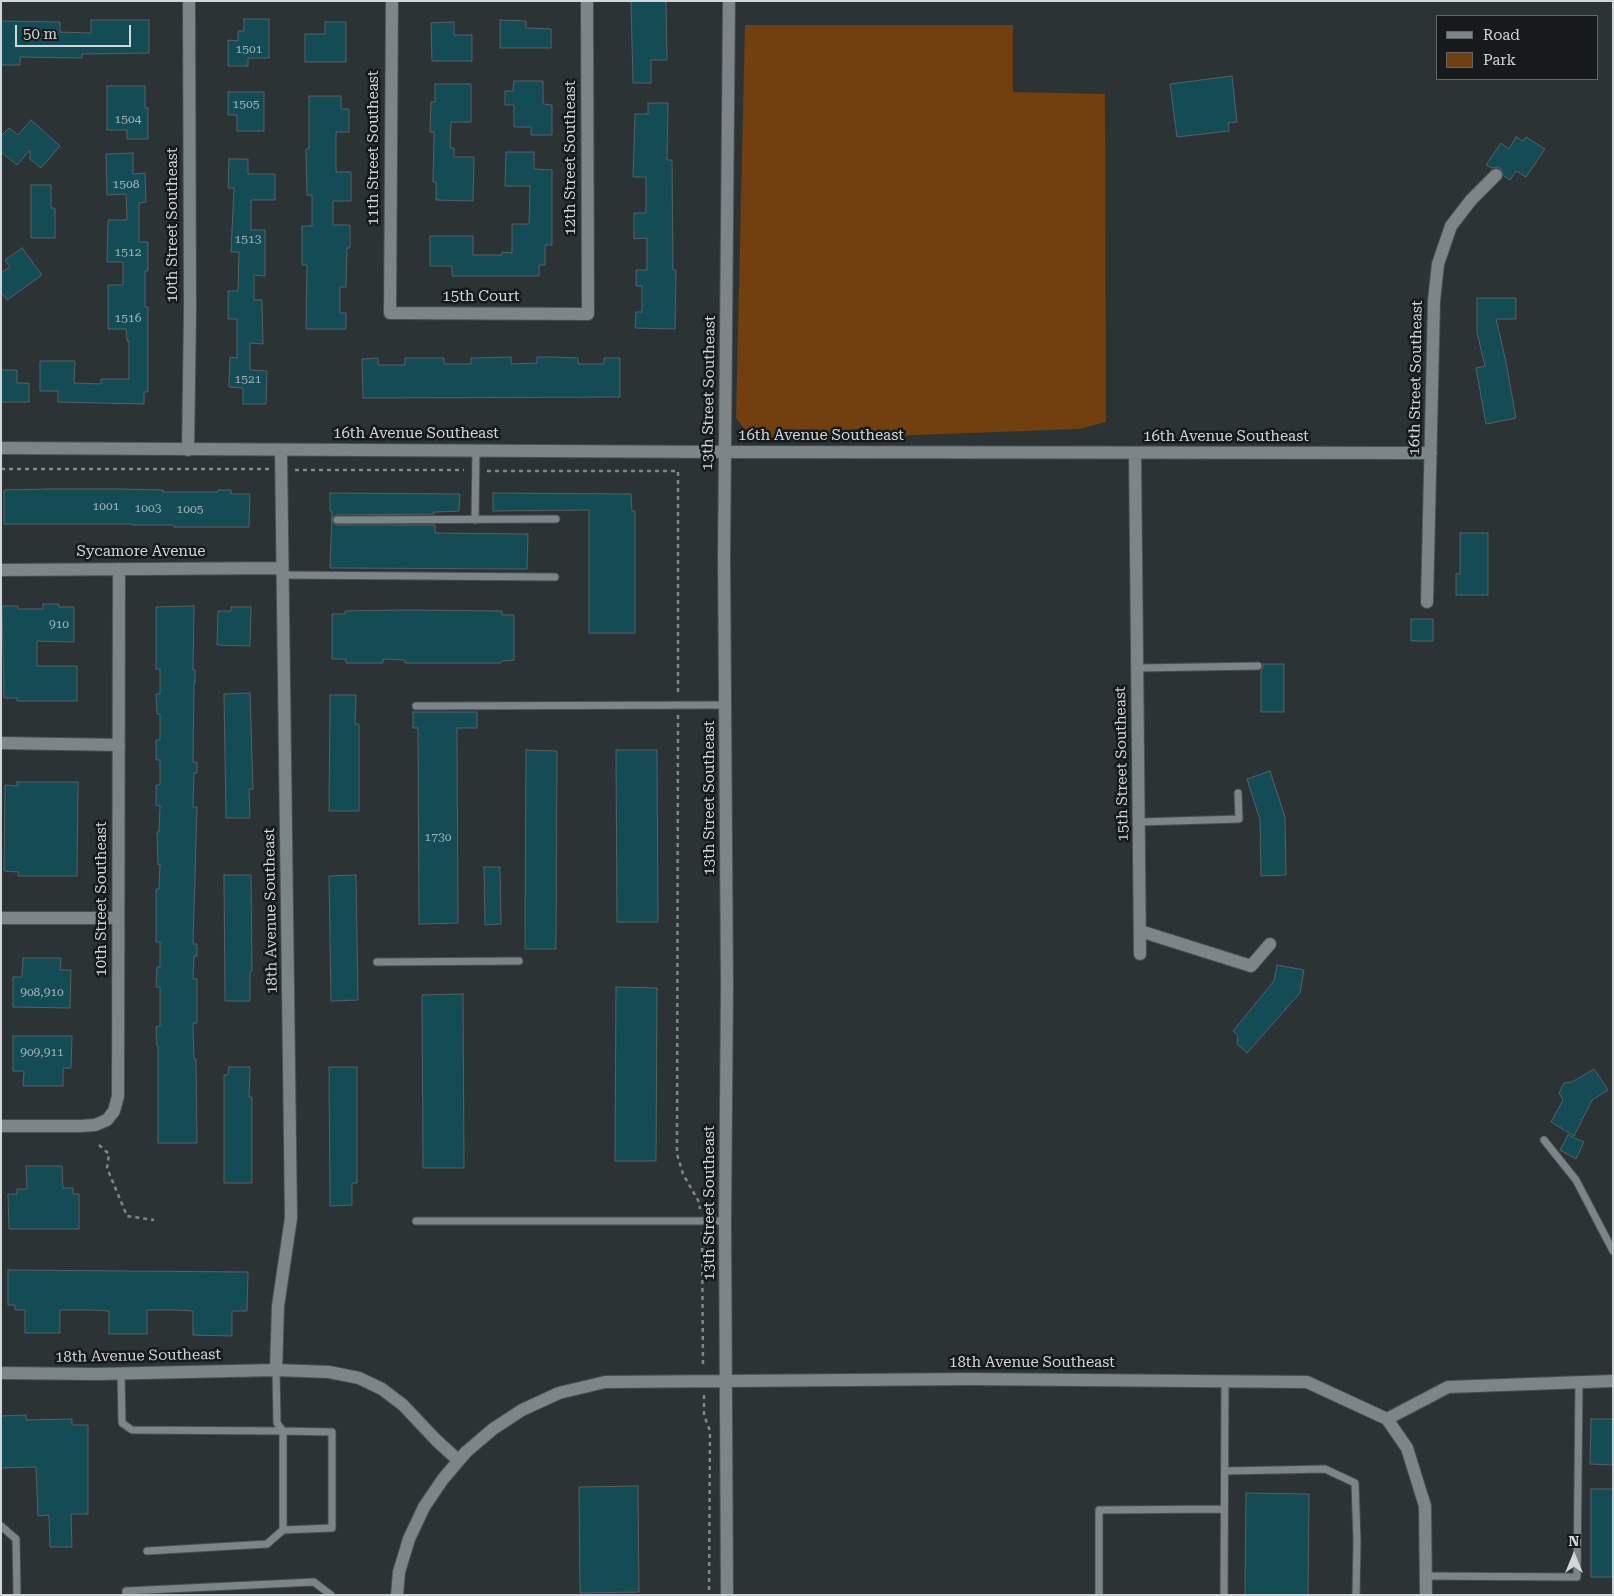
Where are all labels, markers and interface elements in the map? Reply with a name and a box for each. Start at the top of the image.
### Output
scale bar [18,15,134,47]
legend [1436,15,1599,80]
text: 50 m [23,25,57,43]
text: Road [1483,26,1520,44]
house number: 1501 [236,42,262,56]
text: Park [1483,51,1516,69]
street label: 11th Street Southeast [365,70,383,226]
street label: 12th Street Southeast [562,80,580,236]
house number: 1505 [233,97,259,111]
house number: 1504 [115,112,141,126]
street label: 10th Street Southeast [164,147,182,303]
house number: 1508 [113,177,139,191]
house number: 1513 [235,232,261,246]
house number: 1512 [115,245,141,259]
street label: 15th Court [442,288,520,306]
street label: 16th Street Southeast [1406,300,1426,456]
house number: 1516 [115,311,141,325]
street label: 13th Street Southeast [699,315,719,471]
house number: 1521 [235,372,261,386]
street label: 16th Avenue Southeast [333,425,499,443]
street label: 16th Avenue Southeast [738,427,904,445]
street label: 16th Avenue Southeast [1143,428,1309,446]
house number: 1001 [93,499,119,513]
house number: 1003 [135,501,161,515]
house number: 1005 [177,502,203,516]
street label: Sycamore Avenue [77,543,205,561]
house number: 910 [49,617,69,631]
street label: 15th Street Southeast [1112,686,1132,842]
street label: 13th Street Southeast [701,720,719,876]
street label: 10th Street Southeast [93,821,111,977]
street label: 18th Avenue Southeast [261,828,281,994]
house number: 1730 [425,830,451,844]
house number: 908,910 [20,985,64,999]
house number: 909,911 [20,1045,64,1059]
street label: 13th Street Southeast [701,1125,719,1281]
street label: 18th Avenue Southeast [55,1346,221,1366]
street label: 18th Avenue Southeast [949,1354,1115,1372]
north arrow [1549,1531,1599,1581]
text: N [1569,1533,1579,1549]

